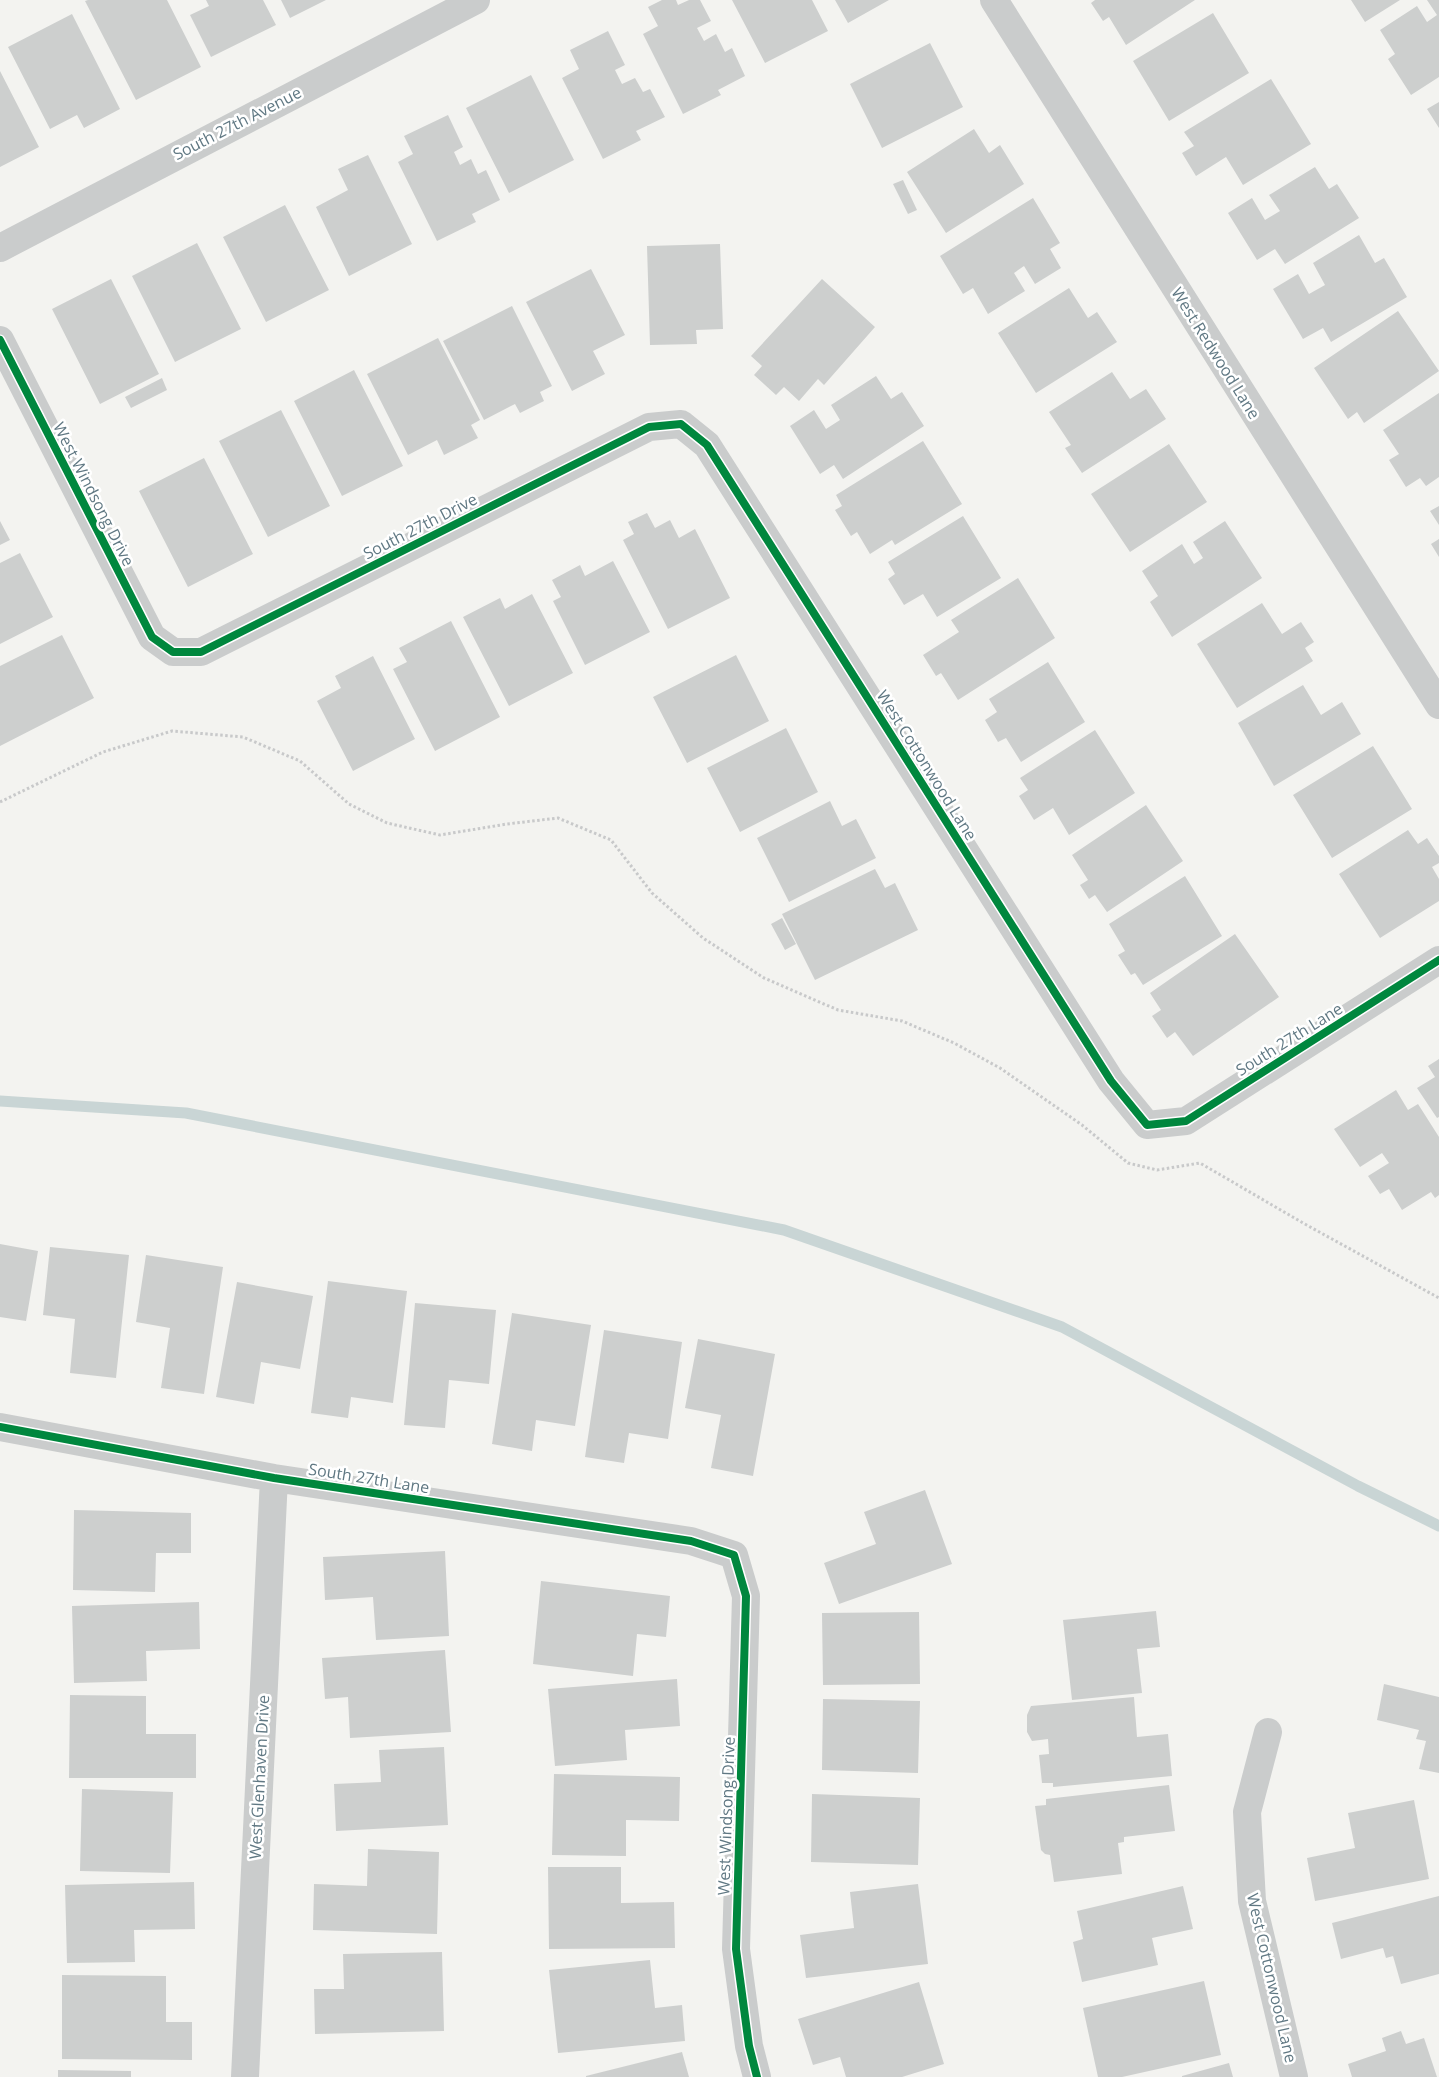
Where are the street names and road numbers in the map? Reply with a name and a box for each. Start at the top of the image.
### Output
street label: South 27th Avenue [169,81,305,165]
street label: West Redwood Lane [1167,283,1265,423]
street label: West Windsong Drive [48,418,140,570]
street label: South 27th Drive [359,488,481,564]
street label: West Cottonwood Lane [872,686,982,844]
street label: South 27th Lane [1231,997,1347,1081]
street label: South 27th Lane [307,1458,431,1498]
street label: West Glenhaven Drive [244,1694,274,1860]
street label: West Windsong Drive [712,1736,740,1896]
street label: West Cottonwood Lane [1242,1891,1302,2065]

